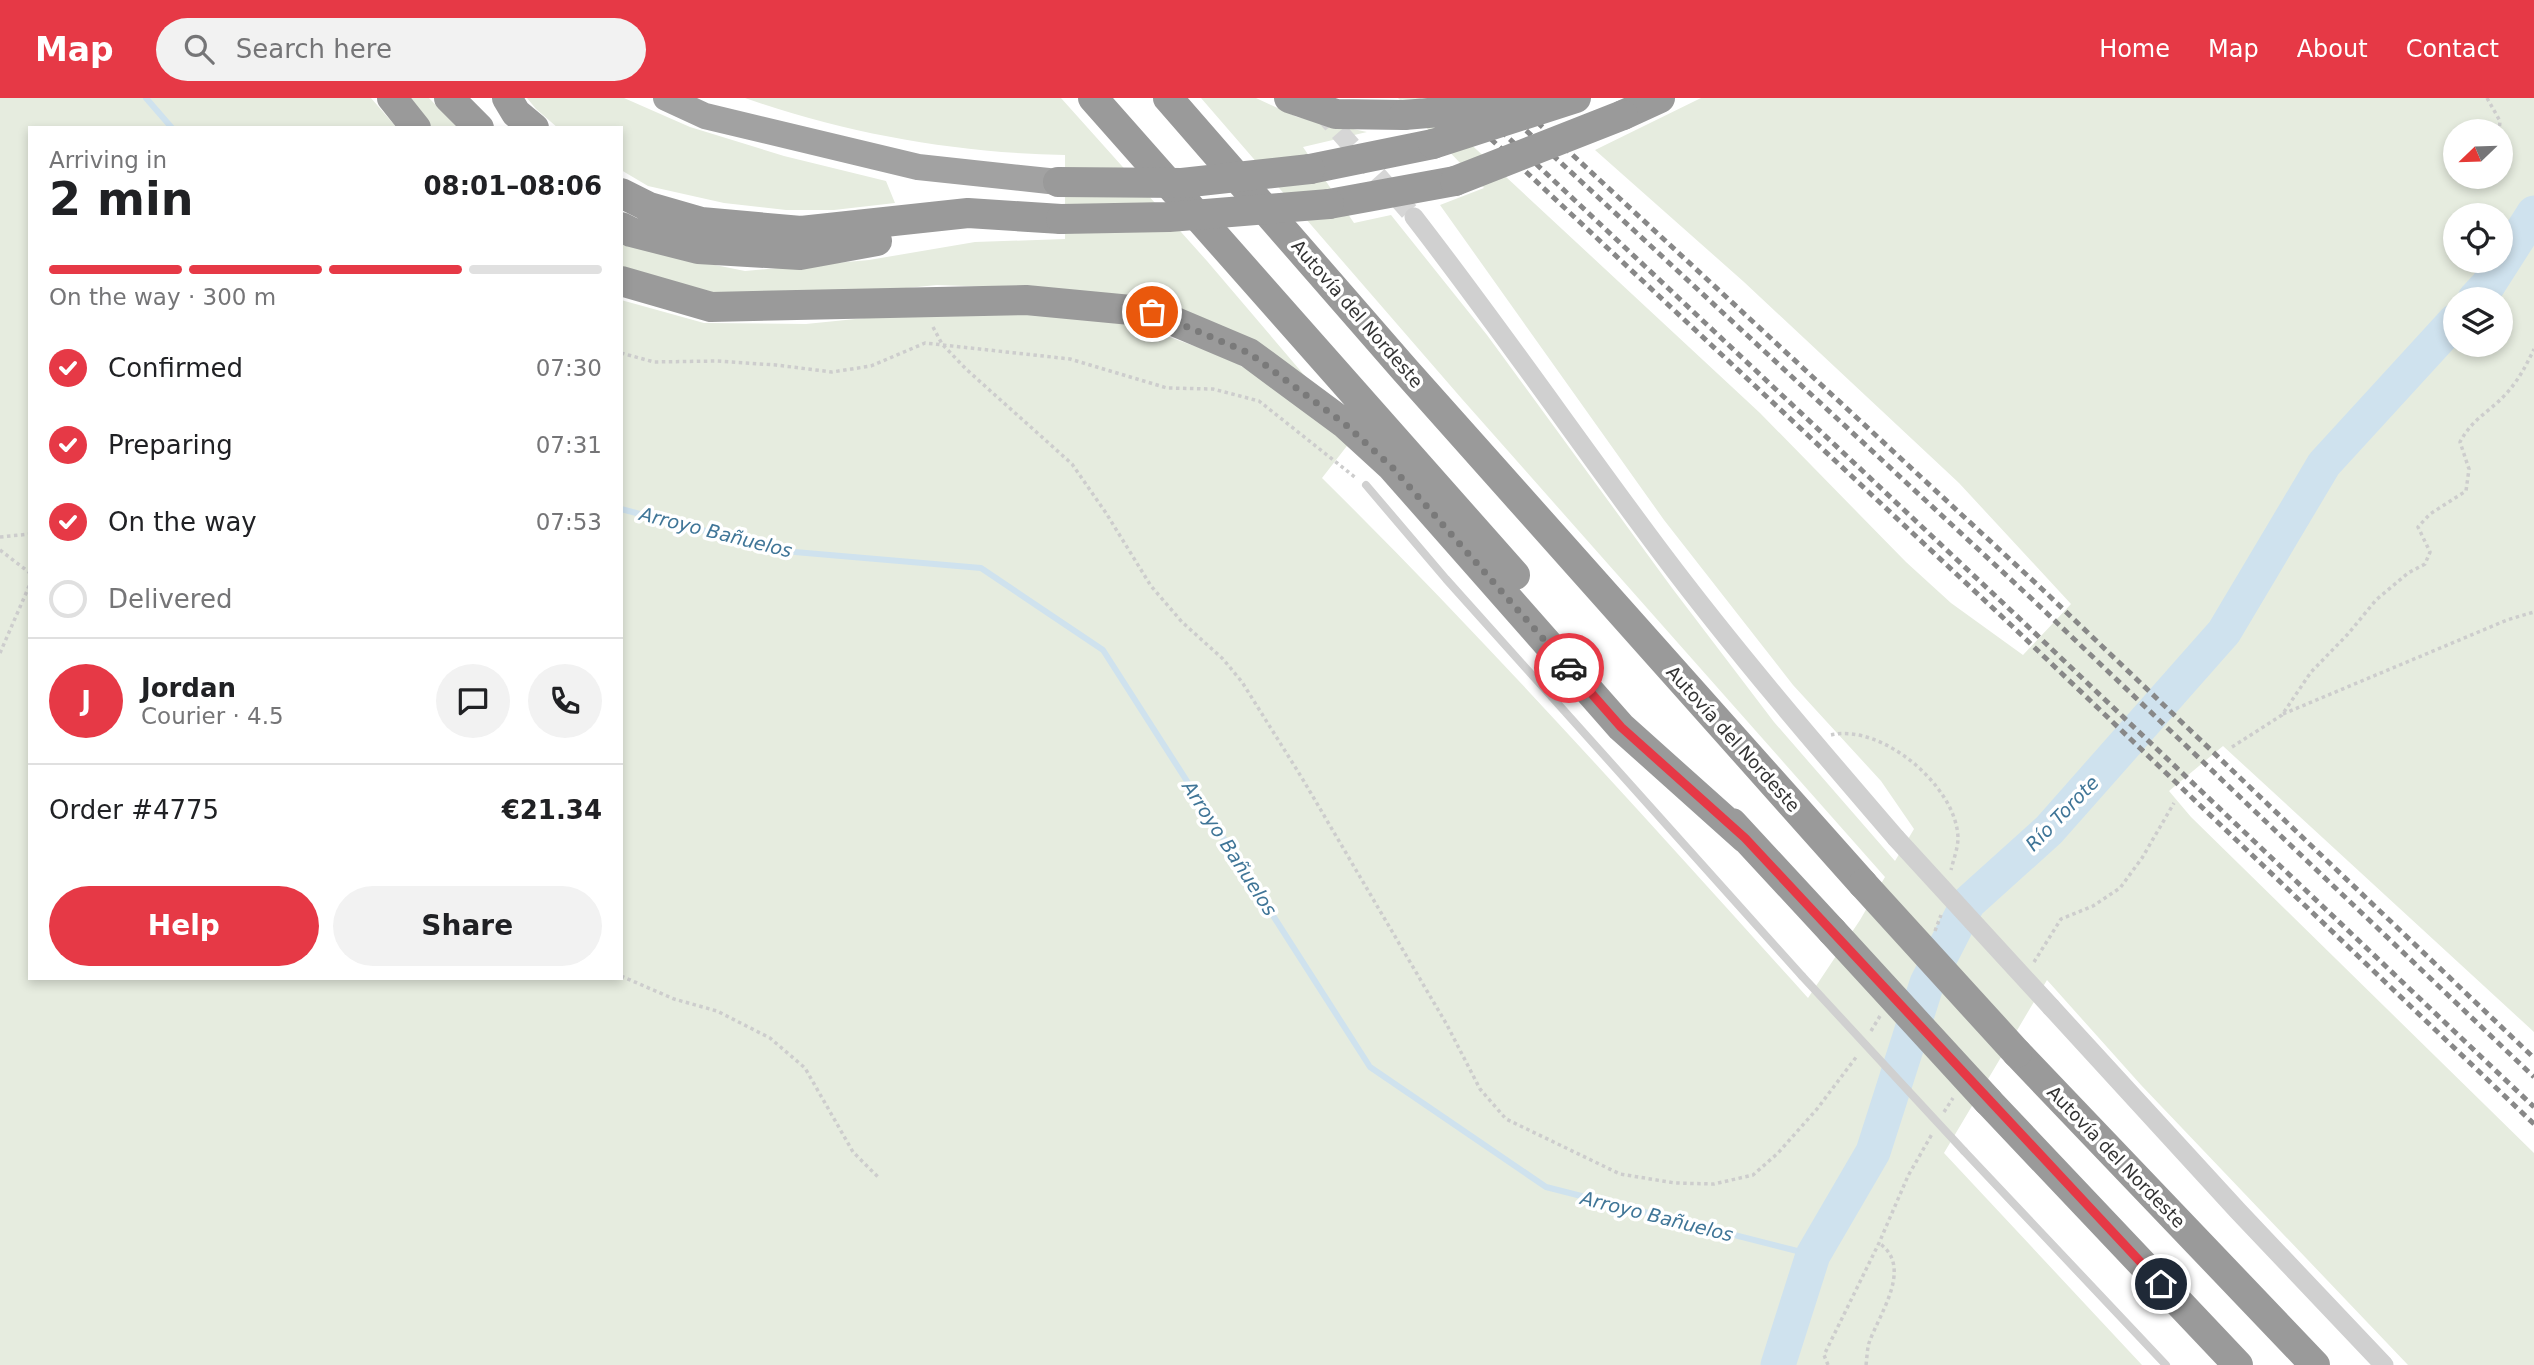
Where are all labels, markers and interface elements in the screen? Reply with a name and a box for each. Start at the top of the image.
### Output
search box [156,18,646,81]
text: Map [35,30,114,69]
icon: search [180,30,218,68]
text: Search here [236,34,392,64]
text: Home [2099,35,2170,63]
text: Map [2208,35,2259,63]
text: About [2297,35,2368,63]
text: Contact [2406,35,2499,63]
north arrow [2443,119,2513,189]
map controls [2443,119,2513,357]
text: Arriving in [49,147,167,173]
text: 08:01–08:06 [423,171,602,201]
text: 2 min [49,172,193,226]
button: locate [2443,203,2513,273]
street label: Autovía del Nordeste [1287,235,1427,392]
pin [1122,282,1182,342]
text: On the way · 300 m [49,284,276,310]
button: layers [2443,287,2513,357]
icon: bag [1133,293,1171,331]
icon: check [49,349,87,387]
text: Confirmed [108,353,243,383]
text: 07:30 [536,355,602,381]
icon: check [49,426,87,464]
text: Preparing [108,430,233,460]
text: 07:31 [536,432,602,458]
water label: Arroyo Bañuelos [636,502,795,562]
icon: check [49,503,87,541]
text: On the way [108,507,257,537]
text: 07:53 [536,509,602,535]
text: Delivered [108,584,232,614]
courier [1534,633,1604,703]
icon: car [1550,649,1588,687]
street label: Autovía del Nordeste [1662,661,1804,816]
button: chat [436,664,510,738]
button: phone [528,664,602,738]
text: Jordan [141,673,236,703]
text: J [81,686,91,716]
text: Courier · 4.5 [141,703,284,729]
water label: Río Torote [2021,771,2103,855]
water label: Arroyo Bañuelos [1177,775,1282,920]
text: Order #4775 [49,795,219,825]
text: €21.34 [502,795,602,825]
button: Help [49,886,319,966]
button: Share [333,886,602,966]
street label: Autovía del Nordeste [2043,1081,2190,1232]
water label: Arroyo Bañuelos [1577,1186,1736,1246]
pin [2131,1254,2191,1314]
icon: home [2142,1265,2180,1303]

